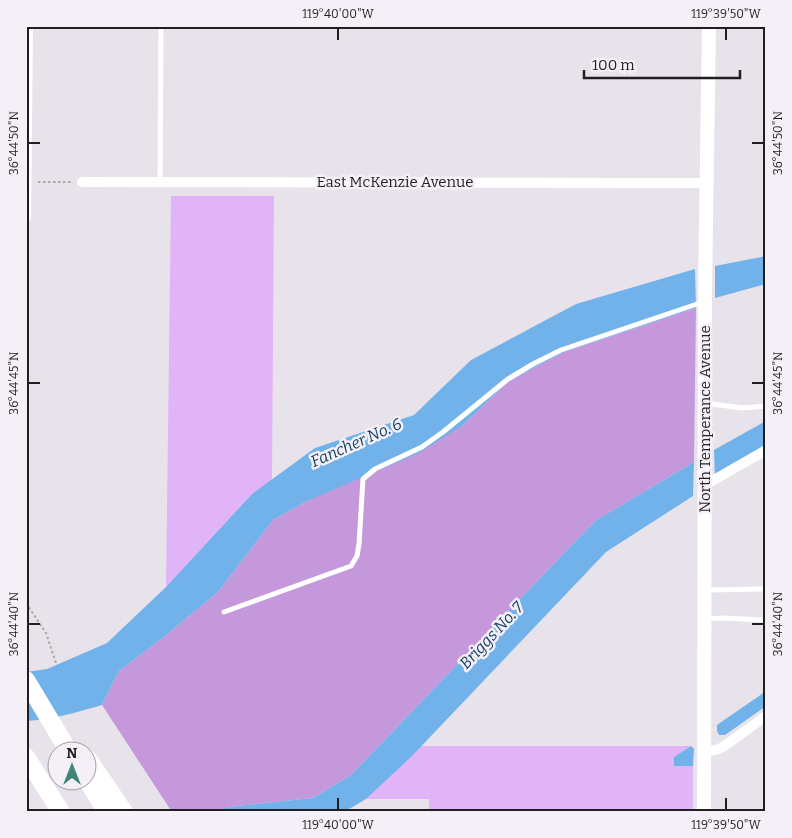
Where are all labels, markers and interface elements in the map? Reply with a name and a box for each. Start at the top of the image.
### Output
text: 119°40'00"W [302,7,375,21]
text: 119°39'50"W [691,7,762,21]
scale bar [584,48,741,80]
text: 100 m [592,56,635,74]
text: 36°44'50"N [7,111,21,175]
text: 36°44'50"N [771,111,785,175]
street label: East McKenzie Avenue [317,173,473,191]
street label: North Temperance Avenue [696,325,714,513]
text: 36°44'45"N [7,351,21,415]
text: 36°44'45"N [771,351,785,415]
water label: Fancher No. 6 [308,414,405,471]
text: 36°44'40"N [7,591,21,656]
text: 36°44'40"N [771,591,785,656]
water label: Briggs No. 7 [456,597,528,673]
north arrow [48,740,98,790]
text: N [67,745,78,762]
text: 119°40'00"W [302,818,375,832]
text: 119°39'50"W [691,818,762,832]

